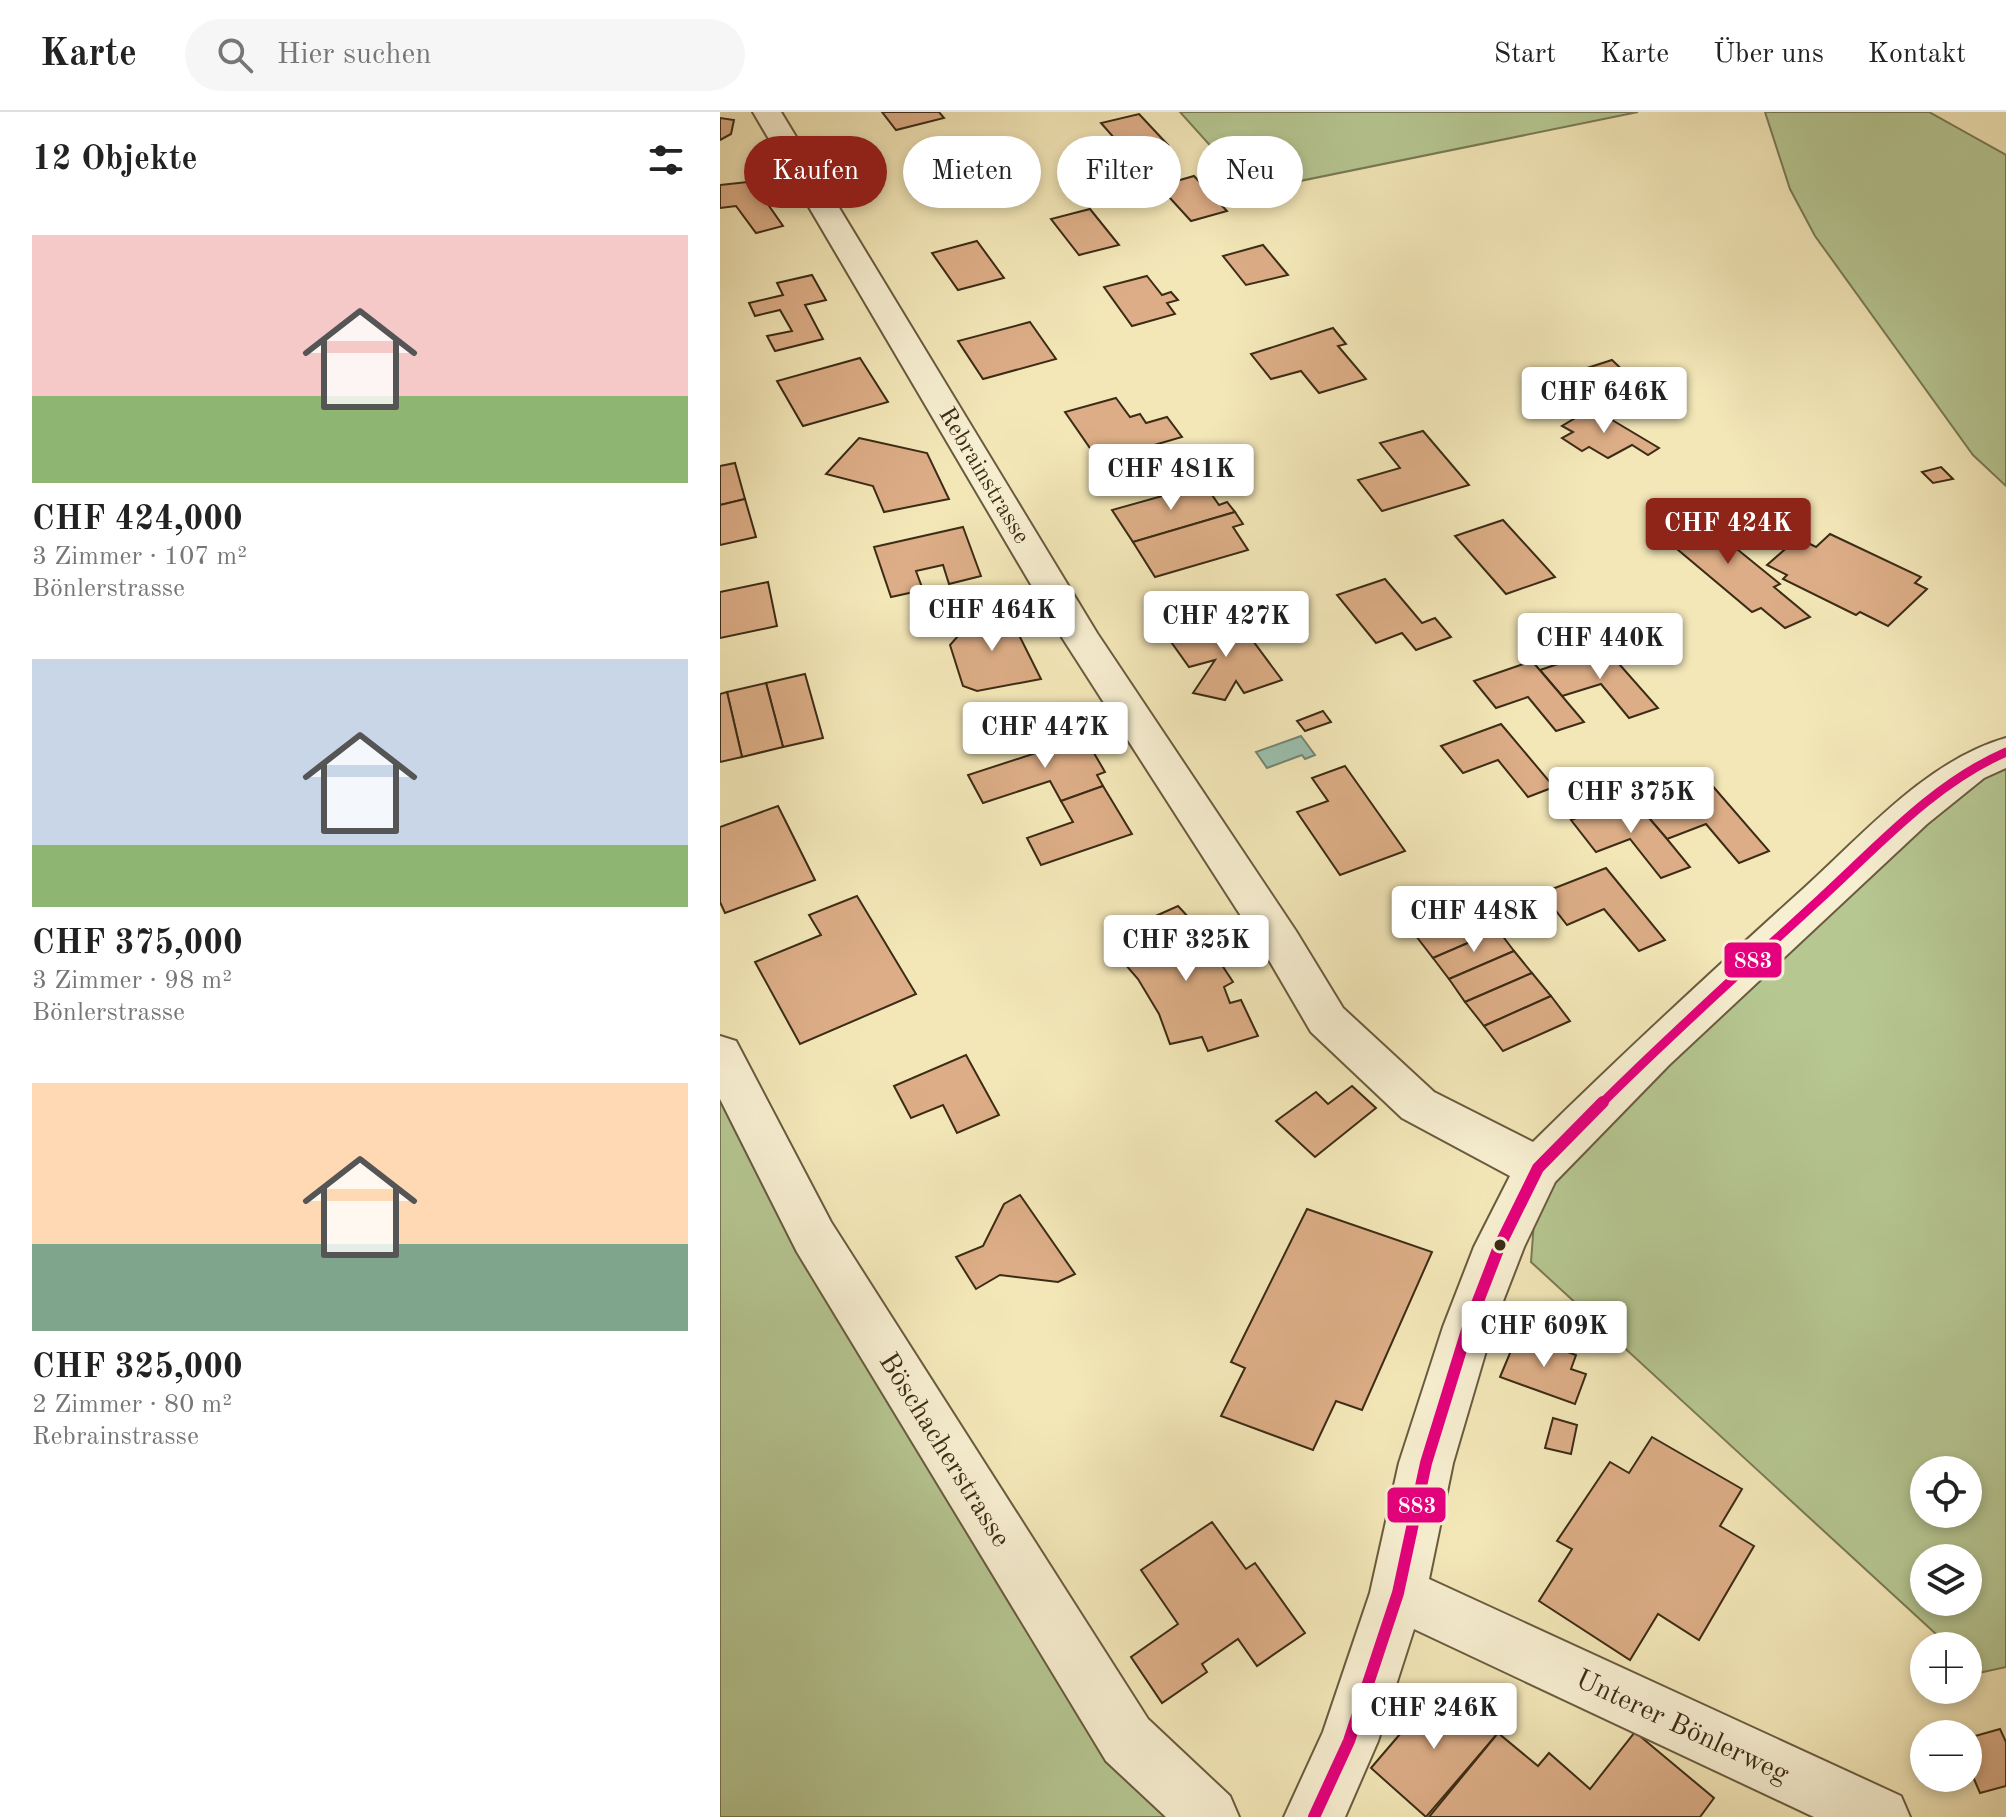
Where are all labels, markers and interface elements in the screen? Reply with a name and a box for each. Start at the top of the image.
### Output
search box [185,19,745,91]
icon: search [213,33,257,77]
text: Karte [40,36,137,74]
text: Hier suchen [277,40,432,70]
text: Start [1494,41,1556,69]
text: Karte [1600,41,1669,69]
text: Über uns [1713,41,1824,69]
text: Kontakt [1868,41,1966,69]
chip: Kaufen [744,136,887,208]
chip: Mieten [903,136,1041,208]
chip: Filter [1057,136,1181,208]
chip: Neu [1197,136,1303,208]
icon: filters [644,138,688,182]
text: 12 Objekte [32,143,198,177]
icon: home [288,287,432,431]
pin: CHF 646K [1521,367,1687,435]
text: CHF 646K [1540,380,1668,406]
street label: Rebrainstrasse [933,404,1033,548]
pin: CHF 481K [1088,444,1254,512]
text: CHF 481K [1107,457,1235,483]
pin: CHF 424K [1645,498,1811,566]
text: CHF 424,000 [32,503,243,537]
text: CHF 424K [1664,511,1792,537]
text: 3 Zimmer · 107 m² [32,544,247,570]
text: Bönlerstrasse [32,576,185,602]
pin: CHF 464K [909,585,1075,653]
pin: CHF 427K [1143,591,1309,659]
text: CHF 464K [928,598,1056,624]
text: CHF 427K [1162,604,1290,630]
pin: CHF 440K [1517,613,1683,681]
text: CHF 440K [1536,626,1664,652]
pin: CHF 447K [962,702,1128,770]
icon: home [288,711,432,855]
text: CHF 447K [981,715,1109,741]
pin: CHF 375K [1548,767,1714,835]
text: CHF 375K [1567,780,1695,806]
pin: CHF 448K [1391,886,1557,954]
text: CHF 448K [1410,899,1538,925]
pin: CHF 325K [1103,915,1269,983]
text: CHF 375,000 [32,927,243,961]
text: CHF 325K [1122,928,1250,954]
line badge: 883 [1723,941,1783,979]
text: 883 [1734,951,1772,973]
text: 3 Zimmer · 98 m² [32,968,232,994]
text: Bönlerstrasse [32,1000,185,1026]
icon: home [288,1135,432,1279]
unlabelled marker [1492,1237,1508,1253]
pin: CHF 609K [1461,1301,1627,1369]
text: CHF 609K [1480,1314,1608,1340]
street label: Böschacherstrasse [873,1349,1014,1553]
text: CHF 325,000 [32,1351,243,1385]
text: 2 Zimmer · 80 m² [32,1392,232,1418]
text: Rebrainstrasse [32,1424,199,1450]
map controls [1910,1456,1982,1792]
button: locate [1910,1456,1982,1528]
line badge: 883 [1386,1486,1447,1524]
text: 883 [1398,1496,1436,1518]
button: layers [1910,1544,1982,1616]
button: + [1910,1632,1982,1704]
street label: Unterer Bönlerweg [1571,1666,1793,1789]
pin: CHF 246K [1351,1683,1517,1751]
text: CHF 246K [1370,1696,1498,1722]
button: − [1910,1720,1982,1792]

